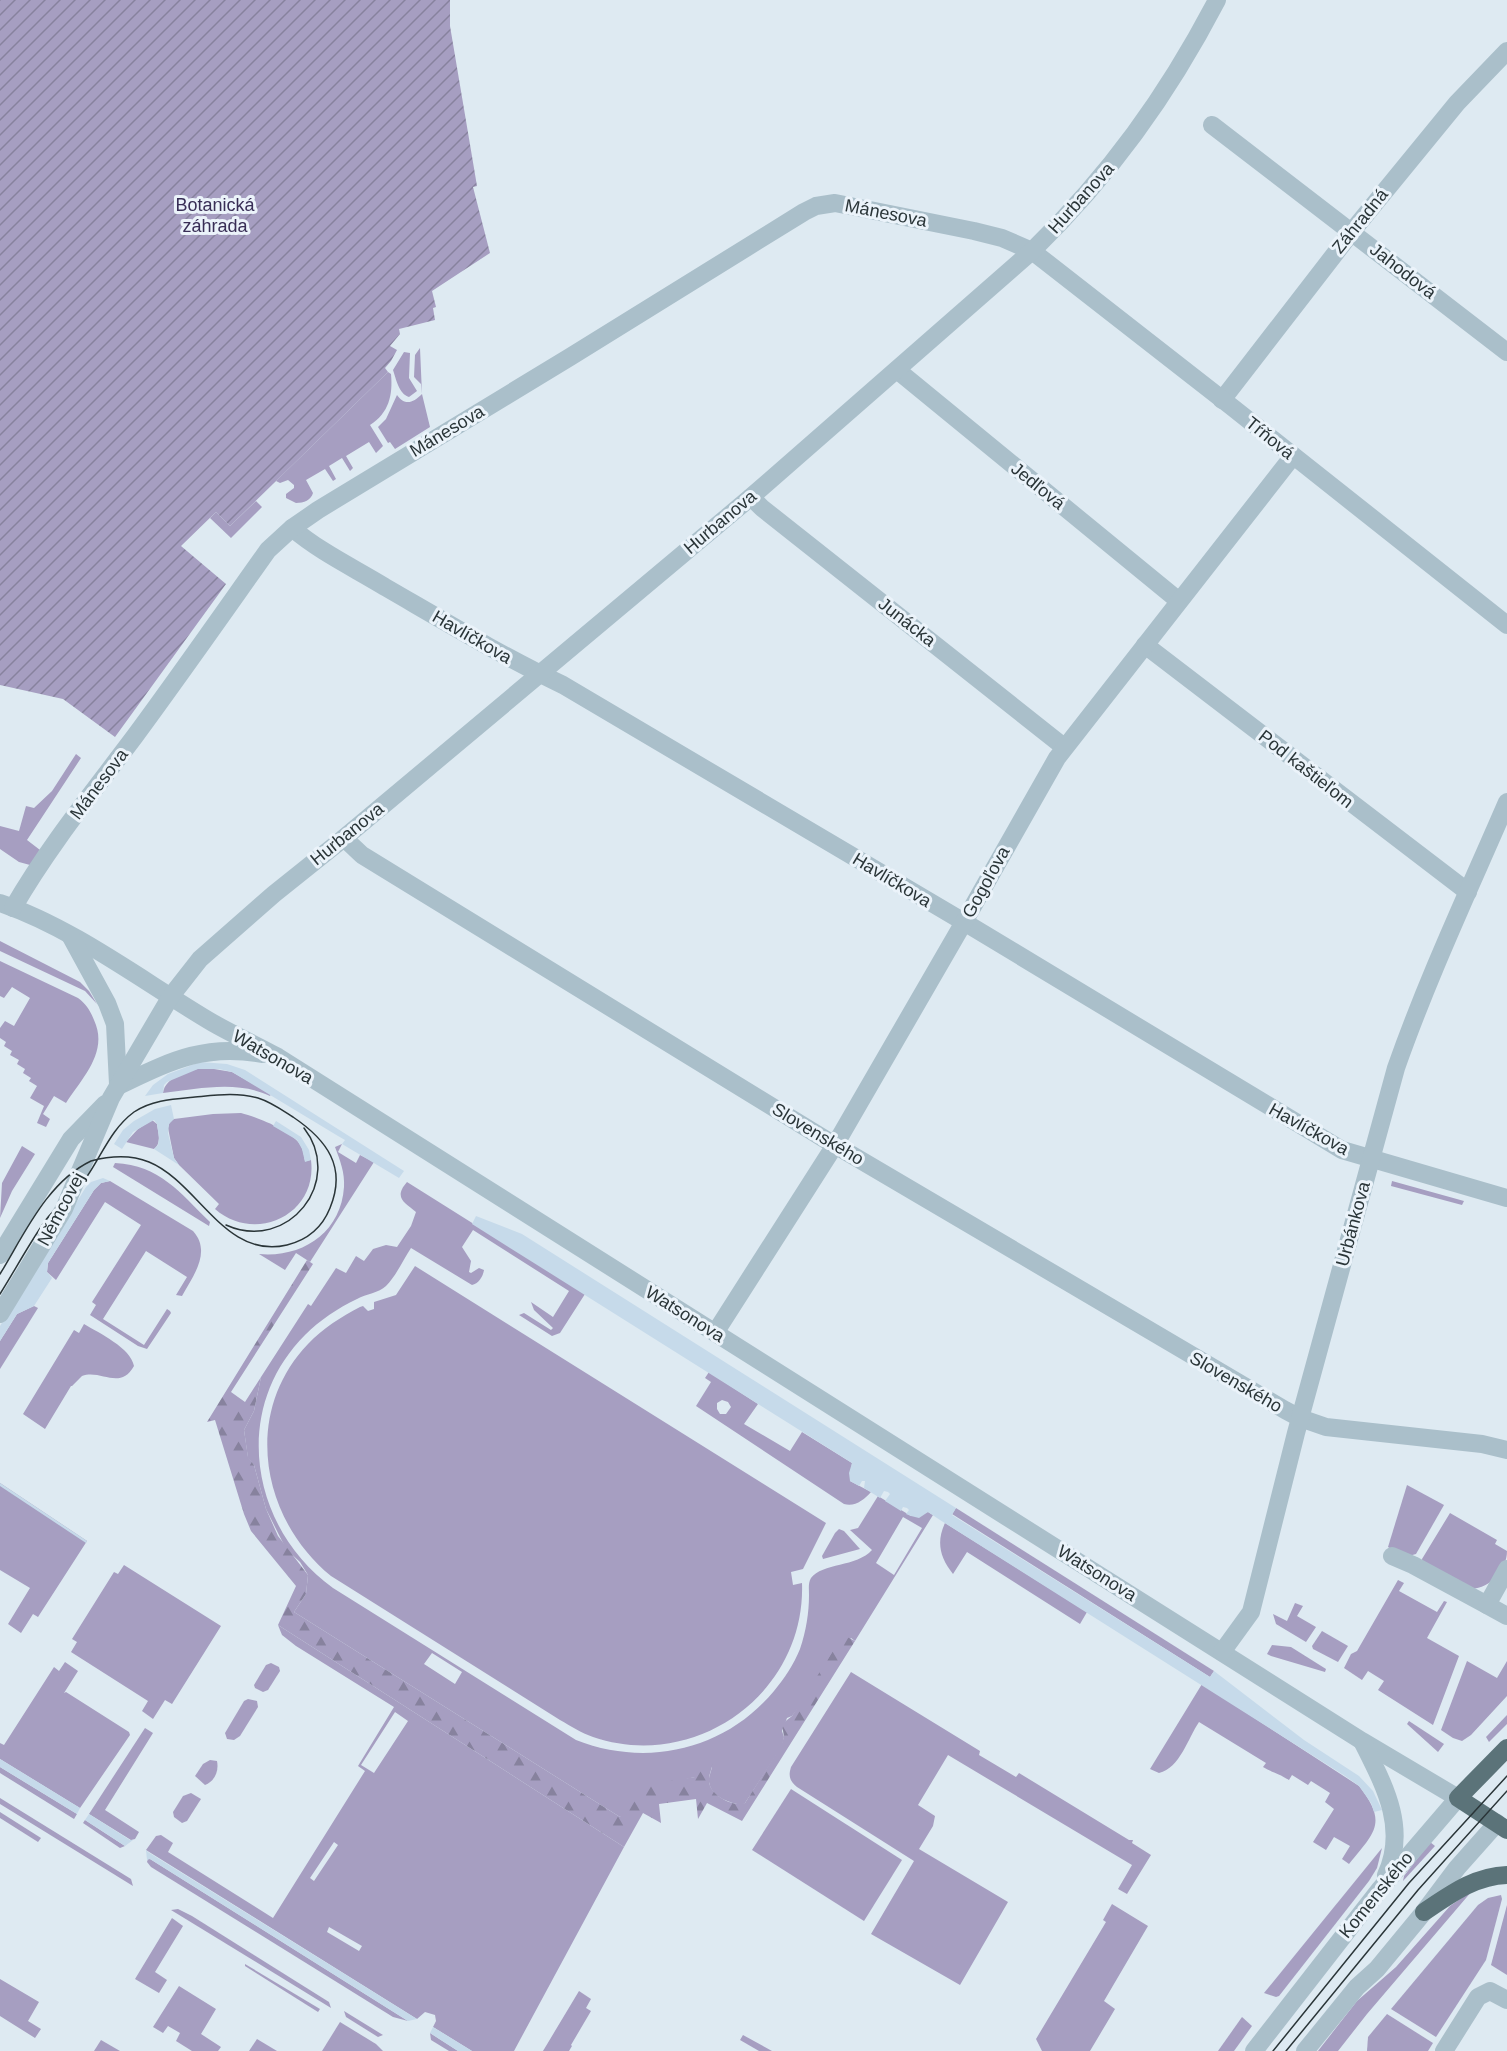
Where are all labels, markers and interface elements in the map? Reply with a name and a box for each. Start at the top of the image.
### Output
street label: Hurbanova [1044,158,1119,237]
street label: Záhradná [1328,184,1393,257]
park label: Botanická záhrada [175,195,256,236]
street label: Mánesova [843,195,930,231]
street label: Jahodová [1366,239,1441,304]
street label: Mánesova [406,401,489,461]
street label: Tŕňová [1242,413,1299,464]
street label: Jedľová [1007,458,1070,514]
street label: Hurbanova [680,485,761,558]
street label: Junácka [874,593,940,651]
street label: Havlíčkova [429,606,516,668]
street label: Pod kaštieľom [1255,726,1357,812]
street label: Mánesova [66,744,133,823]
street label: Hurbanova [306,798,388,869]
street label: Gogoľova [958,842,1014,921]
street label: Havlíčkova [849,849,936,912]
street label: Watsonova [229,1026,318,1088]
street label: Slovenského [769,1099,867,1169]
street label: Havlíčkova [1266,1099,1353,1160]
street label: Němcovej [33,1169,89,1249]
street label: Urbánkova [1332,1178,1374,1269]
street label: Watsonova [642,1282,729,1347]
street label: Slovenského [1186,1348,1286,1416]
street label: Watsonova [1054,1541,1141,1606]
street label: Komenského [1335,1848,1417,1942]

